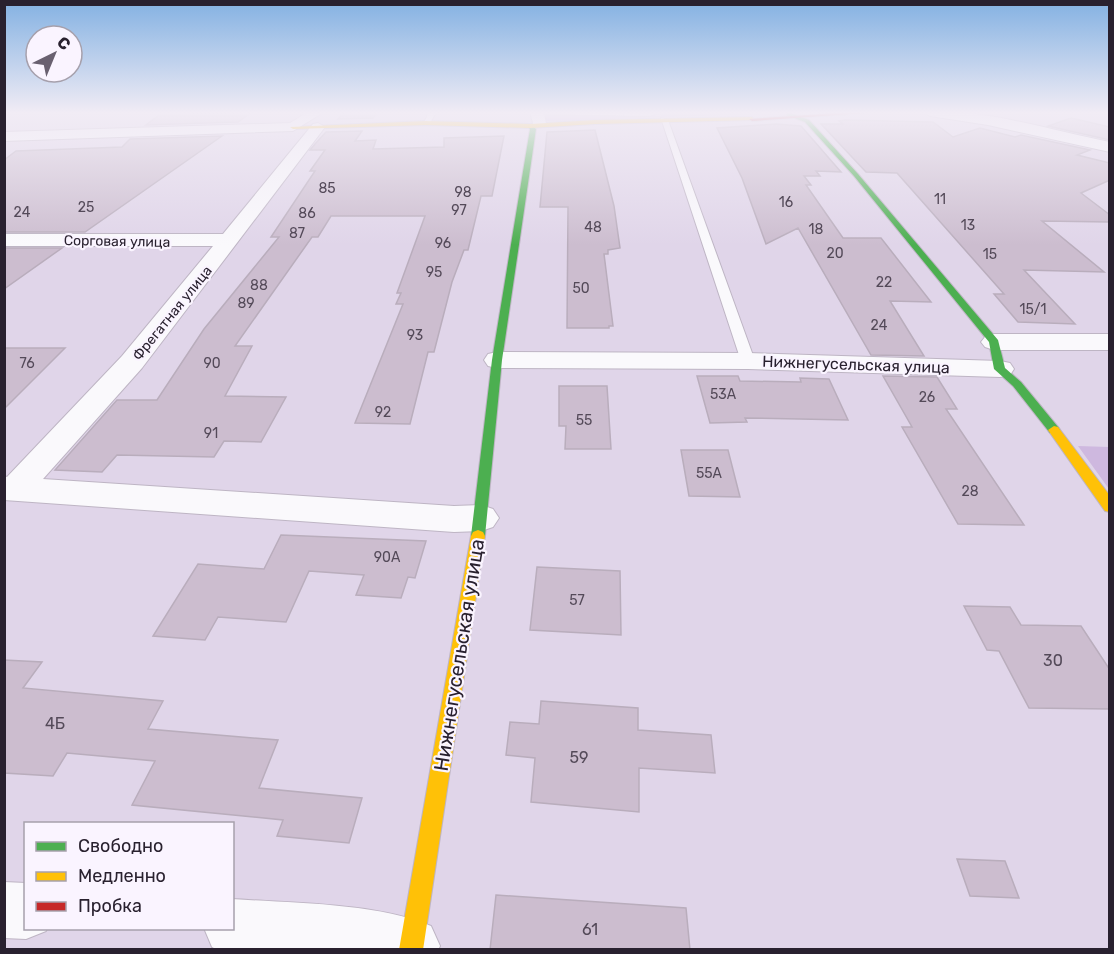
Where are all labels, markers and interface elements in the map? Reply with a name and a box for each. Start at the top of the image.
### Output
north arrow [24,24,84,84]
text: С [53,33,74,54]
house number: 85 [318,180,336,197]
house number: 98 [454,184,472,201]
house number: 11 [934,191,946,208]
house number: 16 [779,194,793,211]
house number: 25 [78,199,94,216]
house number: 97 [451,202,467,219]
house number: 24 [14,204,31,221]
house number: 86 [298,205,316,222]
house number: 13 [961,217,975,234]
house number: 48 [584,219,602,236]
house number: 18 [809,221,824,238]
house number: 87 [289,225,305,242]
street label: Сорговая улица [64,232,170,251]
house number: 96 [435,235,451,252]
house number: 20 [826,245,844,262]
house number: 15 [983,246,997,263]
street label: Фрегатная улица [129,263,216,364]
house number: 95 [426,264,442,281]
house number: 22 [876,274,892,291]
house number: 88 [250,277,268,294]
house number: 50 [572,280,590,297]
house number: 89 [237,295,255,312]
house number: 15/1 [1020,301,1046,318]
house number: 24 [871,317,888,334]
house number: 93 [407,327,423,344]
street label: Нижнегусельская улица [762,352,950,377]
house number: 76 [19,355,35,372]
house number: 90 [203,355,221,372]
house number: 53А [710,386,737,403]
house number: 26 [919,389,935,406]
house number: 92 [375,404,391,421]
house number: 55 [576,412,592,429]
house number: 91 [204,425,218,442]
house number: 55А [696,465,723,482]
house number: 28 [961,483,979,500]
street label: Нижнегусельская улица [429,537,489,773]
house number: 90А [374,549,401,566]
house number: 57 [569,592,585,609]
house number: 30 [1043,651,1063,670]
house number: 4Б [45,714,65,733]
house number: 59 [570,748,589,767]
legend [24,822,234,930]
text: Свободно [78,835,163,857]
text: Медленно [78,865,166,887]
text: Пробка [78,895,142,917]
house number: 61 [582,920,598,939]

